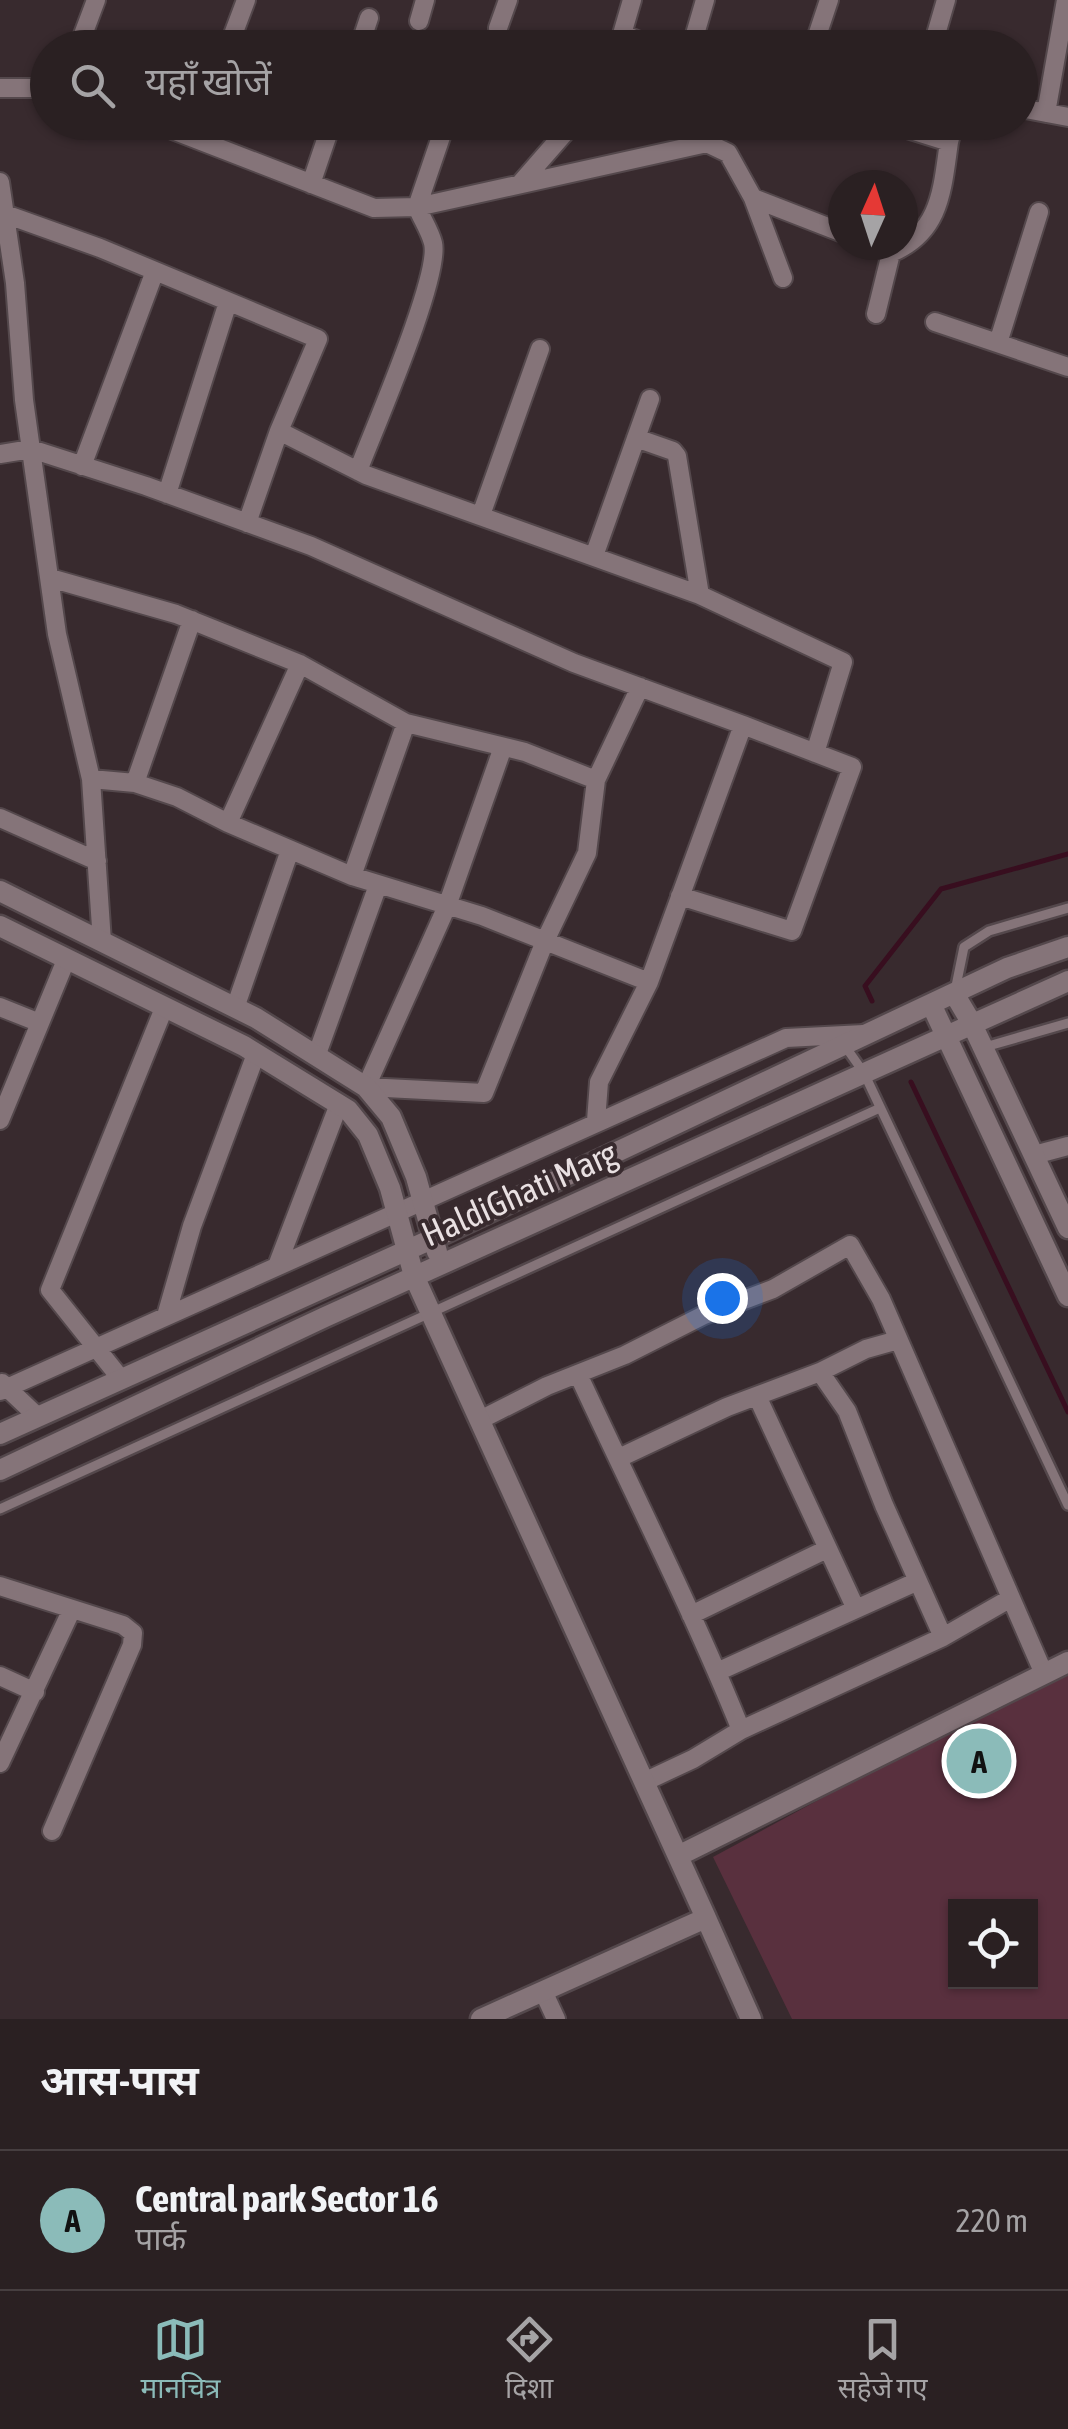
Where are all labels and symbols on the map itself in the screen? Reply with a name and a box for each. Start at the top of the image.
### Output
north arrow [828,170,918,260]
street label: HaldiGhati Marg [415,1132,623,1254]
your location [697,1273,748,1324]
pin: A [946,1724,1012,1798]

